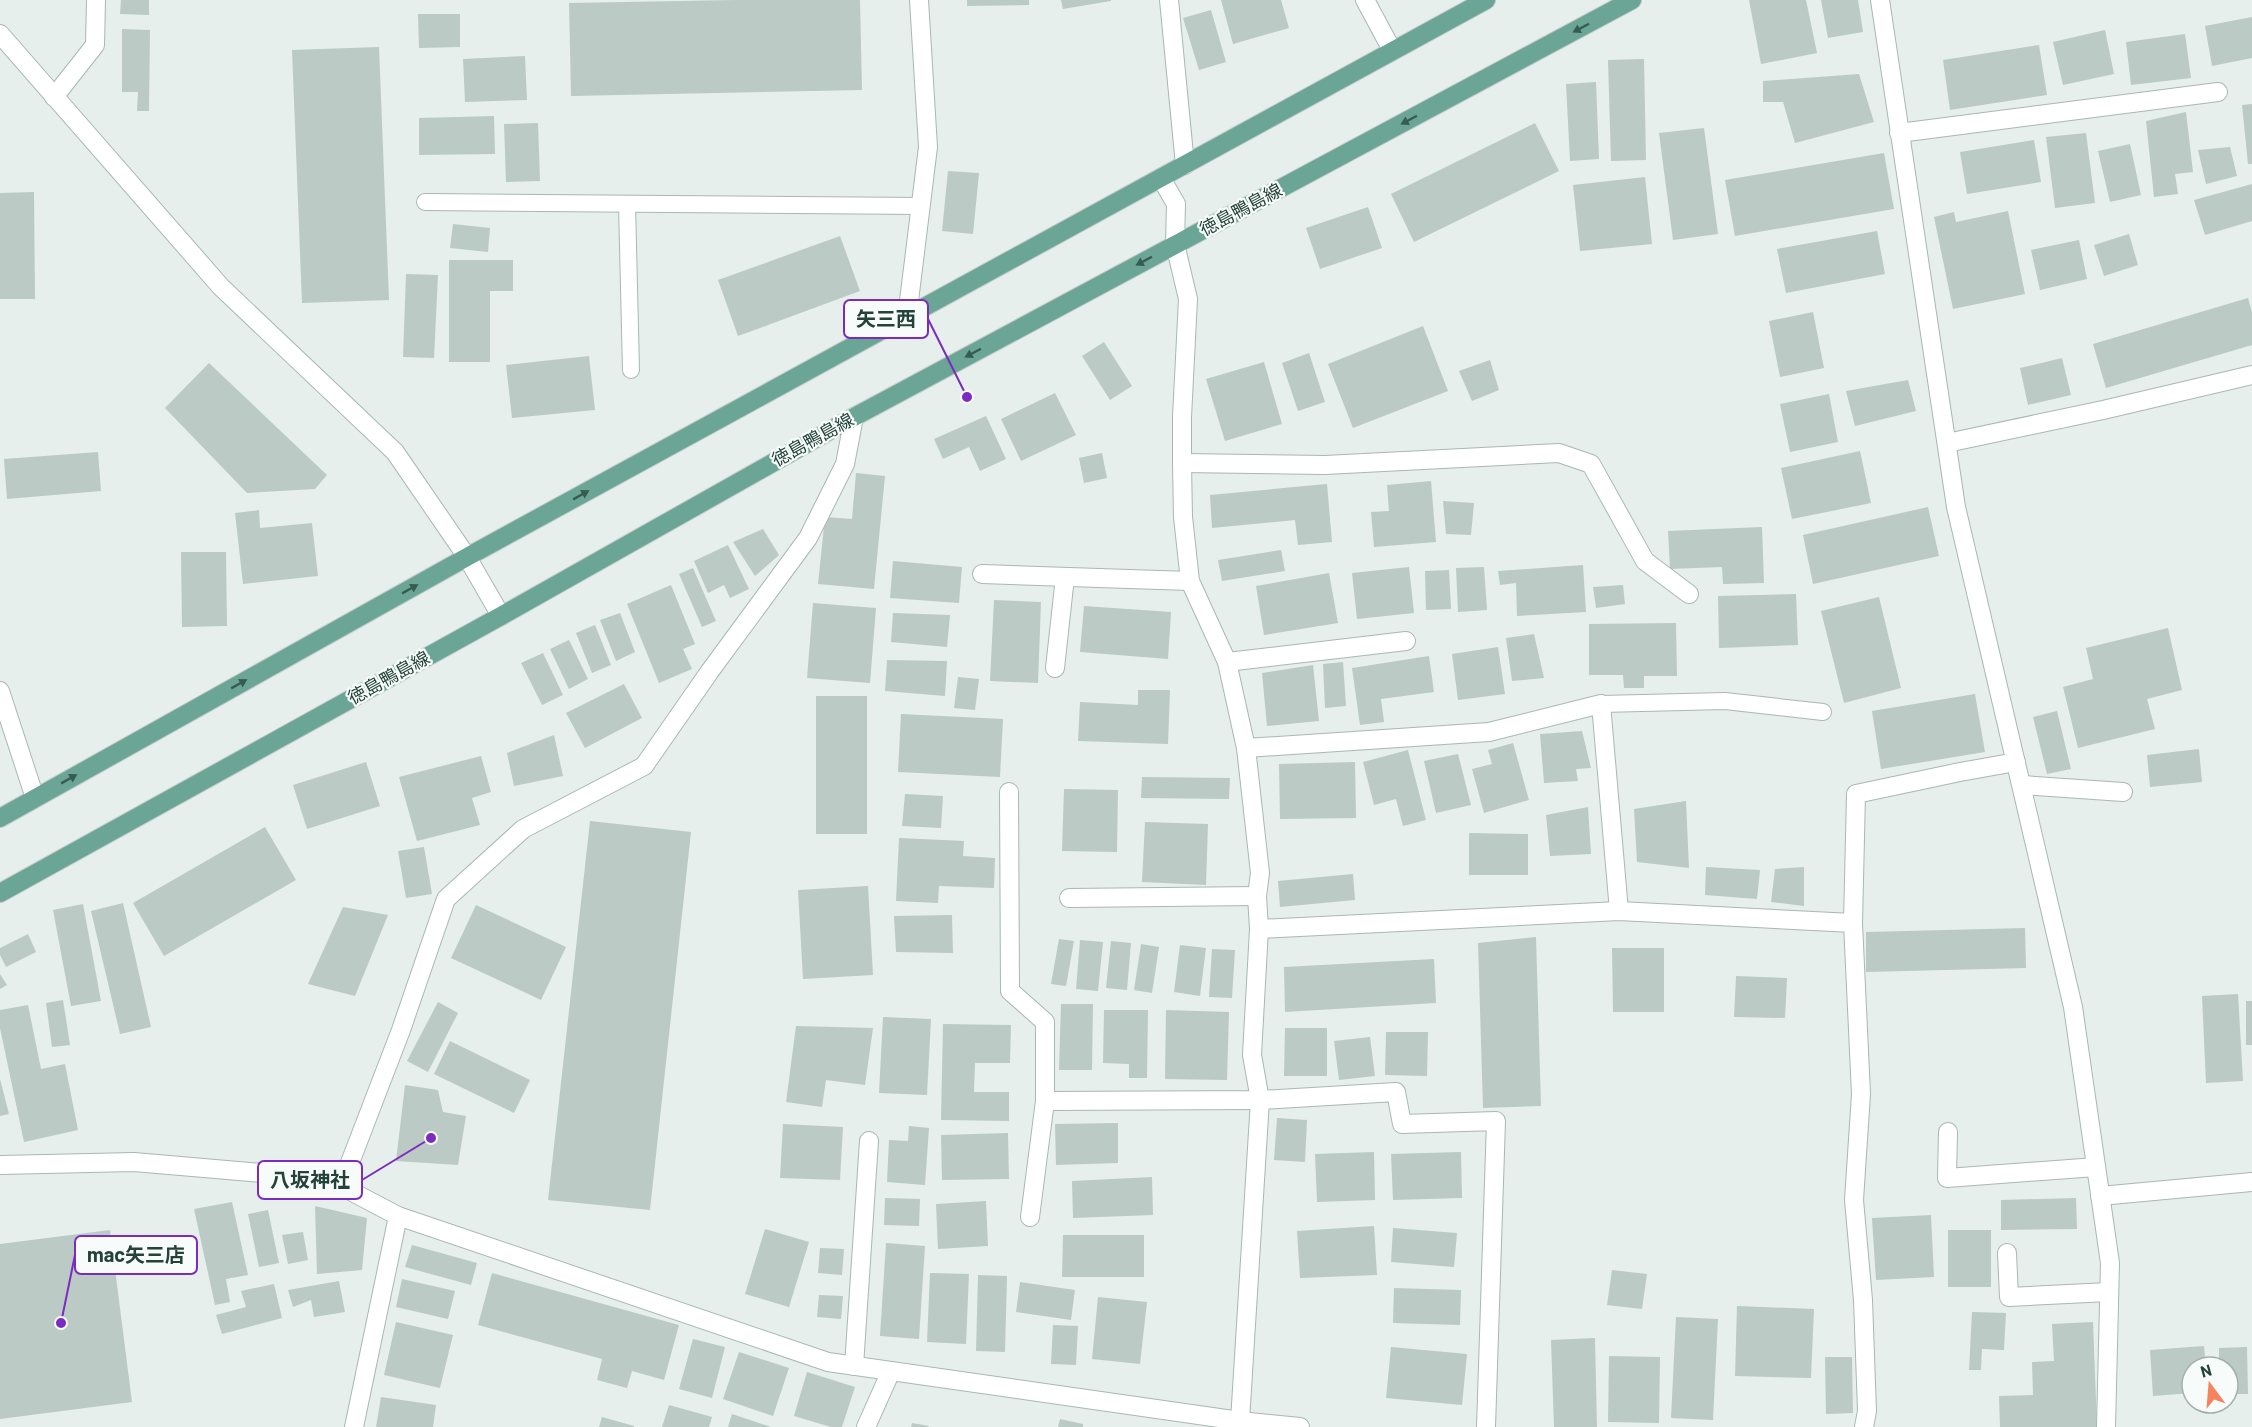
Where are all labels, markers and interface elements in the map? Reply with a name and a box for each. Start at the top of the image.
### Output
one-way arrow [1572,23,1589,33]
one-way arrow [1400,114,1418,124]
street label: 徳島鴨島線 [1196,178,1285,240]
one-way arrow [1136,256,1153,266]
callout: 矢三西 [844,300,928,338]
text: 矢三西 [856,306,916,330]
one-way arrow [964,348,981,358]
street label: 徳島鴨島線 [768,408,857,471]
one-way arrow [572,490,589,500]
one-way arrow [402,584,419,594]
street label: 徳島鴨島線 [344,646,433,709]
one-way arrow [231,679,248,689]
one-way arrow [61,774,78,784]
callout: 八坂神社 [258,1161,362,1199]
text: 八坂神社 [270,1167,350,1191]
callout: mac矢三店 [75,1236,197,1274]
text: mac矢三店 [87,1242,185,1266]
north arrow [2180,1355,2240,1415]
text: N [2198,1360,2213,1381]

